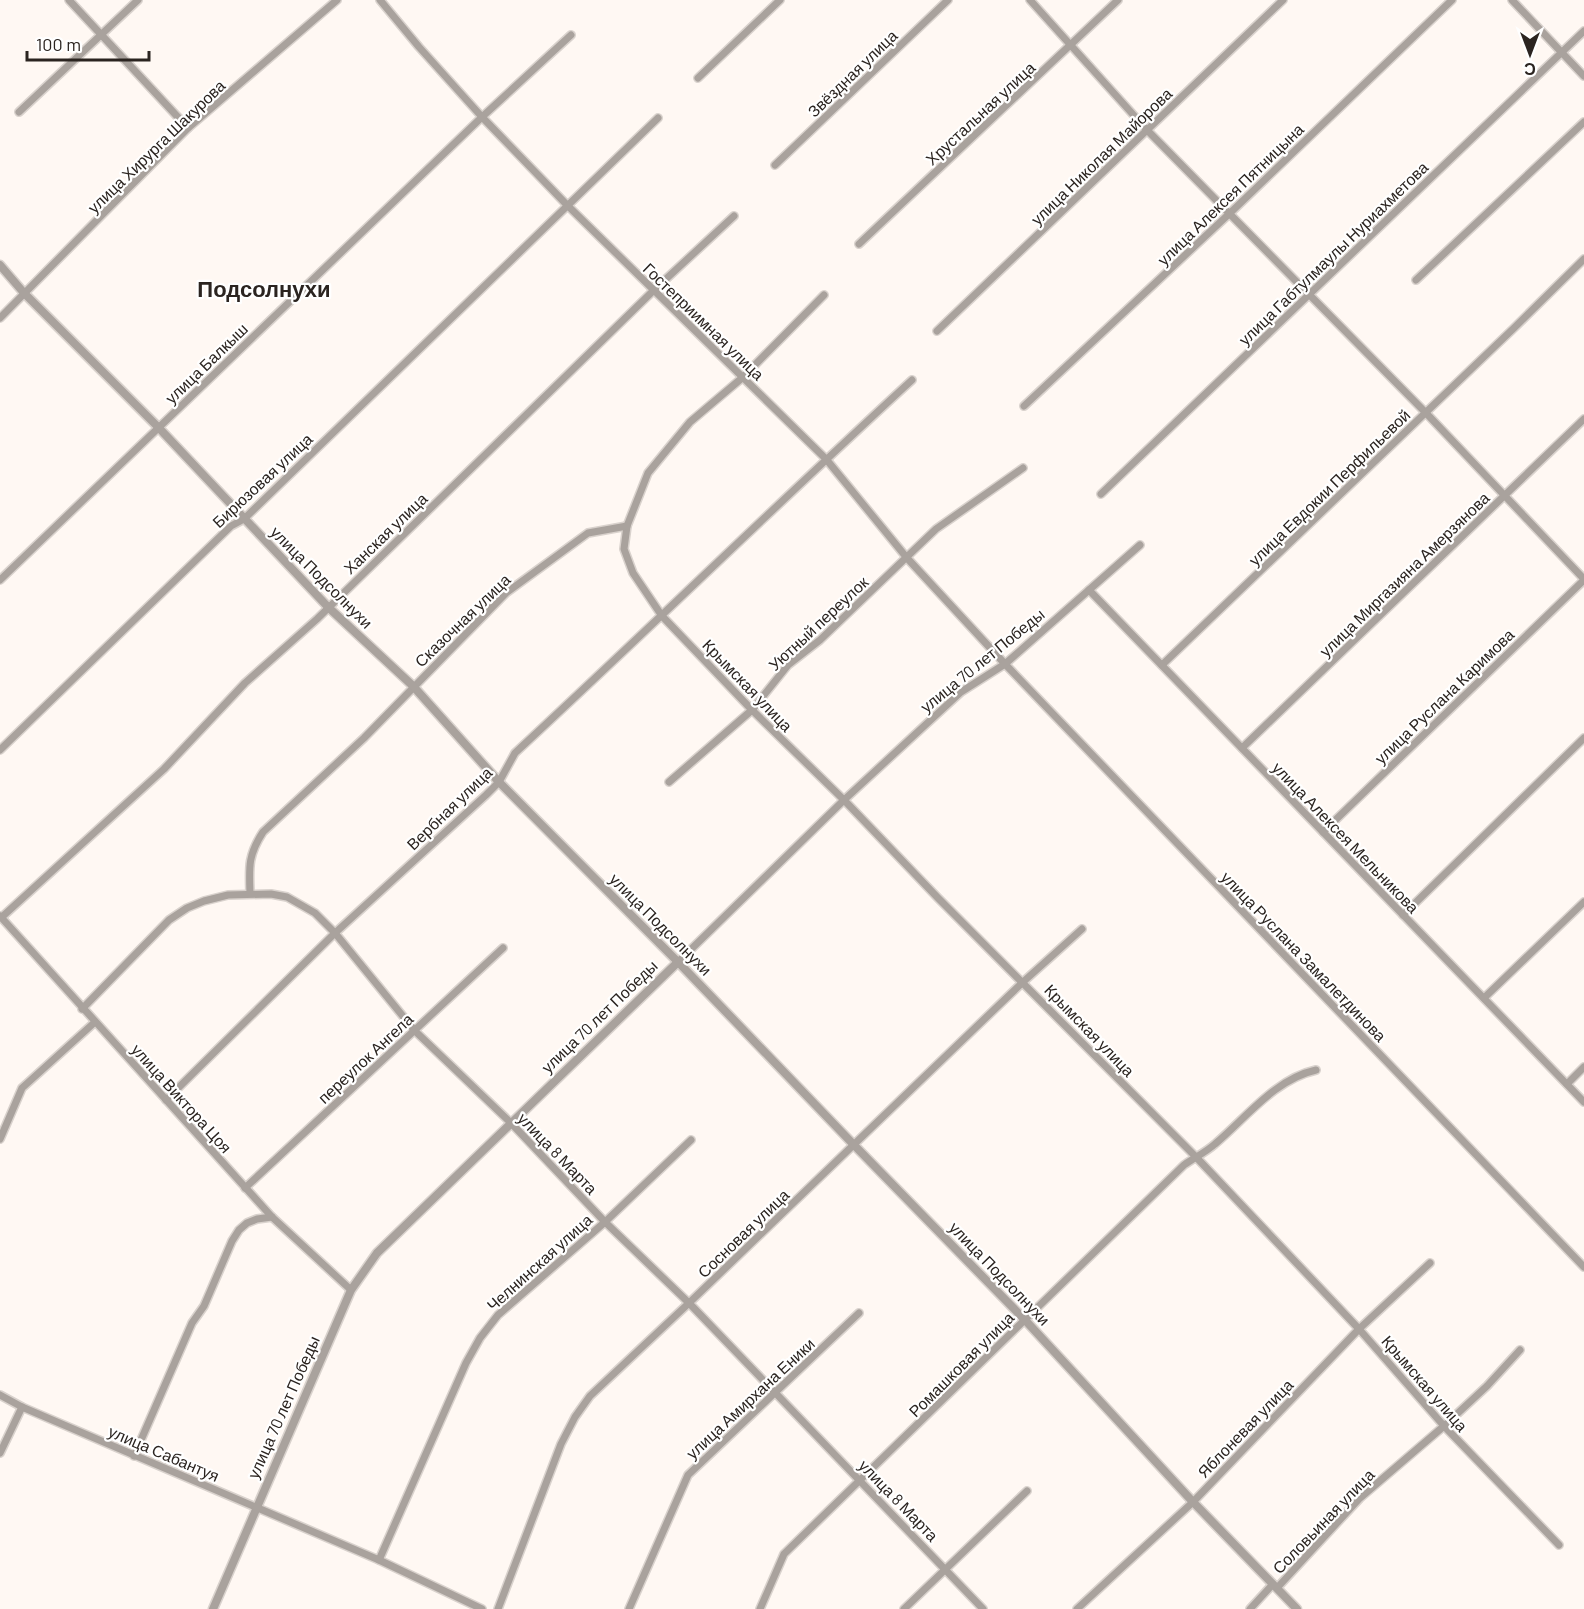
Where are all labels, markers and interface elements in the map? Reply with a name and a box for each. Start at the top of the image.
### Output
scale bar [27,24,148,62]
north arrow [1500,24,1560,84]
street label: Звёздная улица [803,25,901,120]
text: 100 m [36,33,81,55]
street label: Хрустальная улица [921,57,1039,169]
text: С [1524,60,1536,79]
street label: улица Хирурга Шакурова [83,75,229,217]
street label: улица Николая Майорова [1027,84,1176,228]
street label: улица Алексея Пятницына [1153,119,1307,269]
street label: улица Габтулмаулы Нуриахметова [1234,157,1432,349]
street label: Гостеприимная улица [640,258,768,384]
district label: Подсолнухи [197,275,331,302]
street label: улица Балкыш [161,319,251,407]
street label: улица Евдокии Перфильевой [1244,405,1414,569]
street label: Бирюзовая улица [208,429,316,531]
street label: Ханская улица [339,488,431,578]
street label: улица Миргазияна Амерзянова [1315,488,1493,660]
street label: улица Подсолнухи [267,522,377,632]
street label: Сказочная улица [410,570,514,670]
street label: Уютный переулок [764,571,872,674]
street label: улица 70 лет Победы [916,604,1048,716]
street label: улица Руслана Каримова [1370,624,1518,767]
street label: Крымская улица [699,635,797,735]
street label: улица Алексея Мельникова [1269,758,1423,917]
street label: Вербная улица [402,762,496,853]
street label: улица Руслана Замалетдинова [1218,867,1390,1045]
street label: улица Подсолнухи [606,869,716,979]
street label: улица 70 лет Победы [537,956,661,1076]
street label: Крымская улица [1041,980,1139,1080]
street label: переулок Ангела [314,1009,417,1107]
street label: улица Виктора Цоя [128,1039,236,1157]
street label: улица 8 Марта [514,1108,602,1198]
street label: Сосновая улица [694,1185,793,1281]
street label: Челнинская улица [482,1210,596,1314]
street label: улица Подсолнухи [946,1217,1054,1329]
street label: Ромашковая улица [905,1307,1018,1420]
street label: Крымская улица [1378,1331,1472,1435]
street label: улица 70 лет Победы [243,1333,323,1481]
street label: улица Амирхана Еники [682,1334,818,1462]
street label: Яблоневая улица [1193,1375,1297,1481]
street label: улица Сабантуя [106,1421,222,1485]
street label: улица 8 Марта [855,1455,943,1545]
street label: Соловьиная улица [1268,1465,1378,1577]

